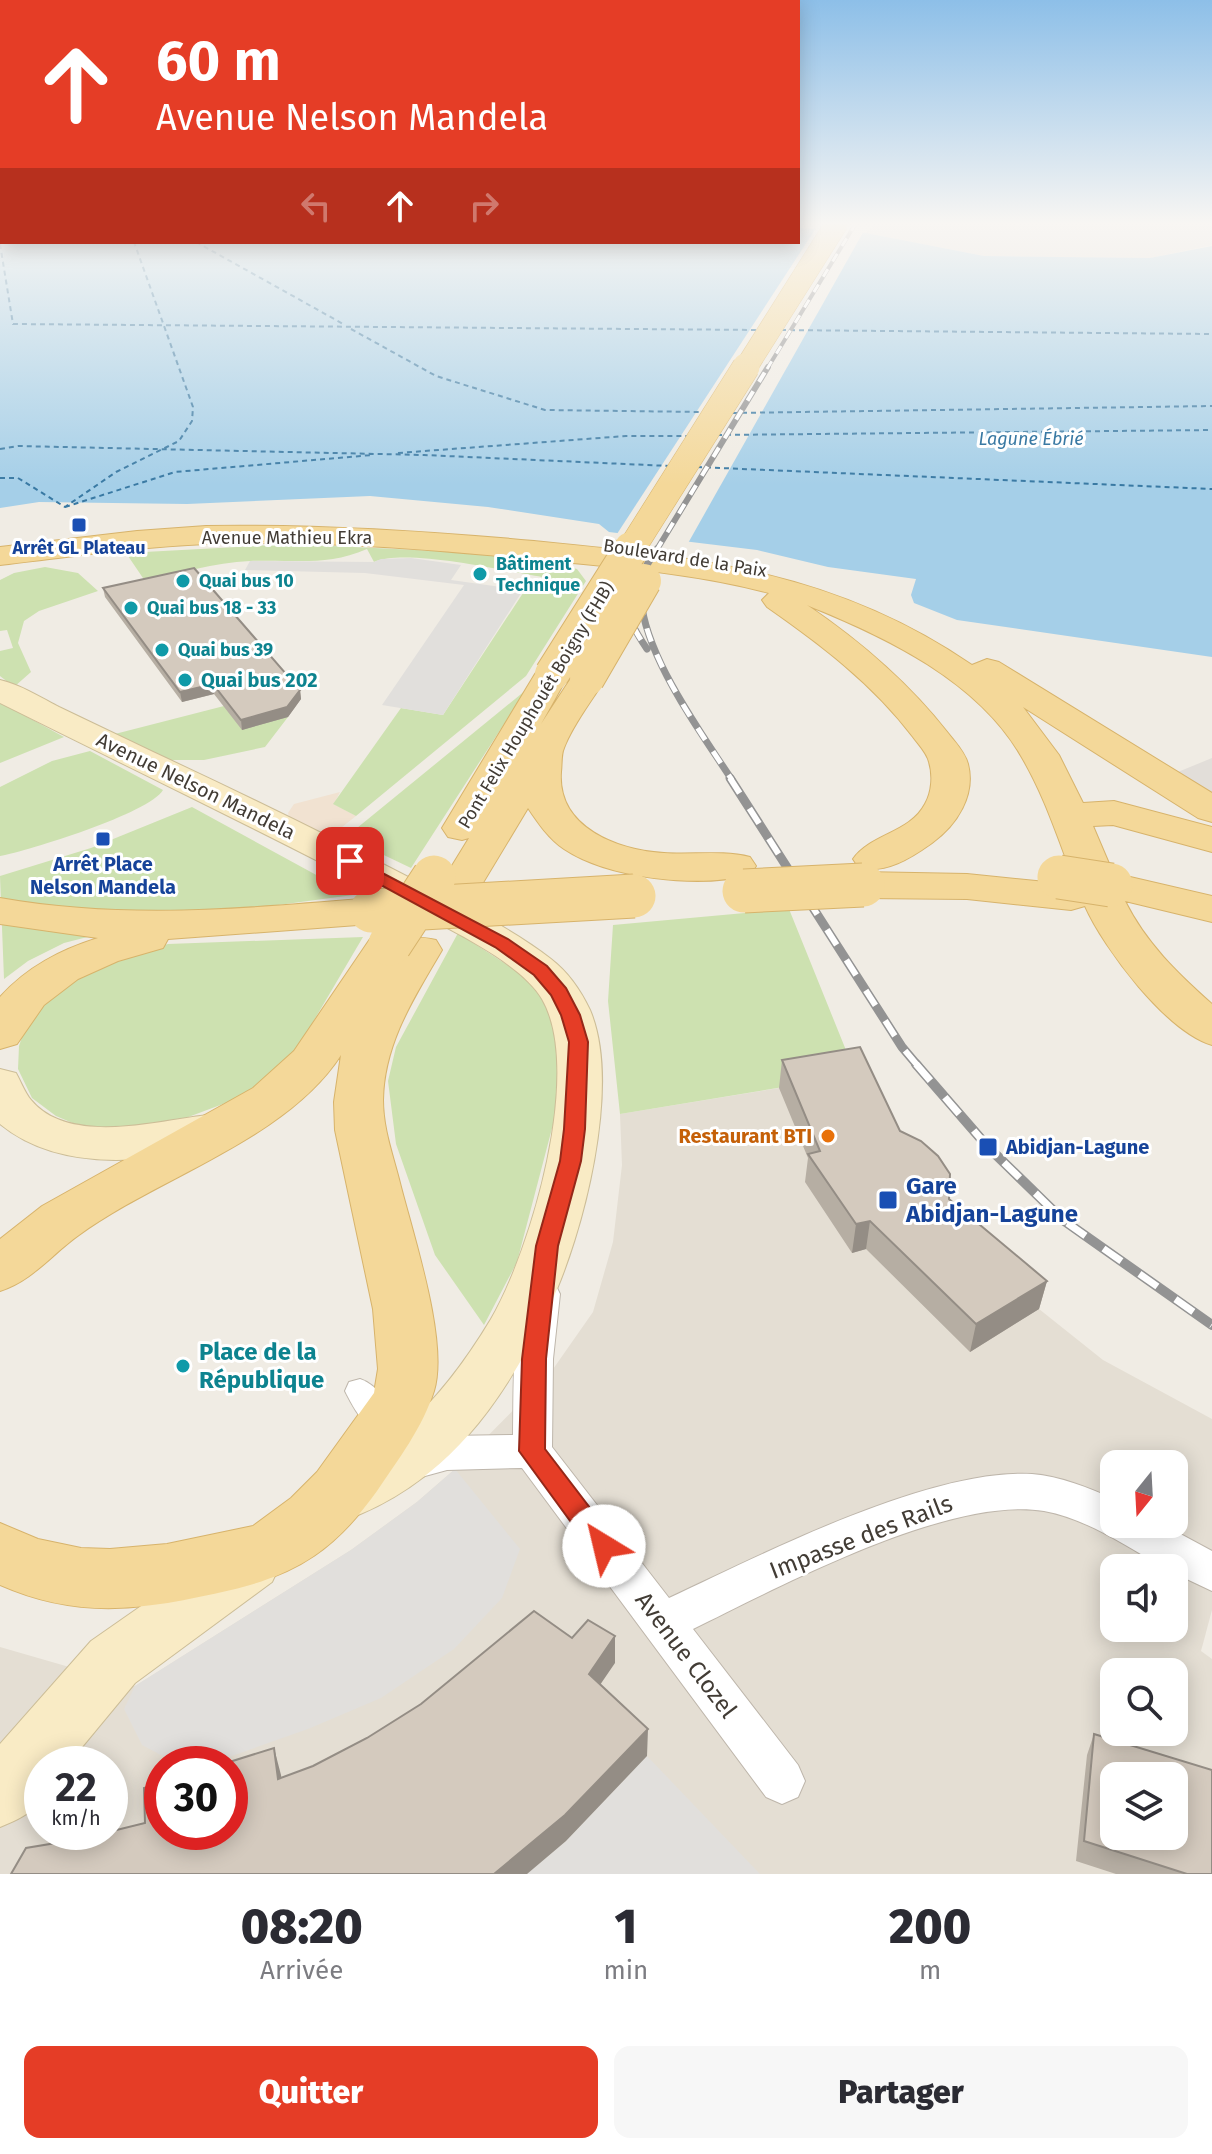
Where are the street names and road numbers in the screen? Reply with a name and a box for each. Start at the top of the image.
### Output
street label: Avenue Mathieu Ekra [202,527,372,549]
street label: Boulevard de la Paix [602,534,769,582]
street label: Pont Felix Houphouét Boigny (FHB) [453,577,619,833]
street label: Avenue Nelson Mandela [93,727,299,845]
street label: Impasse des Rails [766,1489,956,1585]
street label: Avenue Clozel [630,1587,742,1723]

